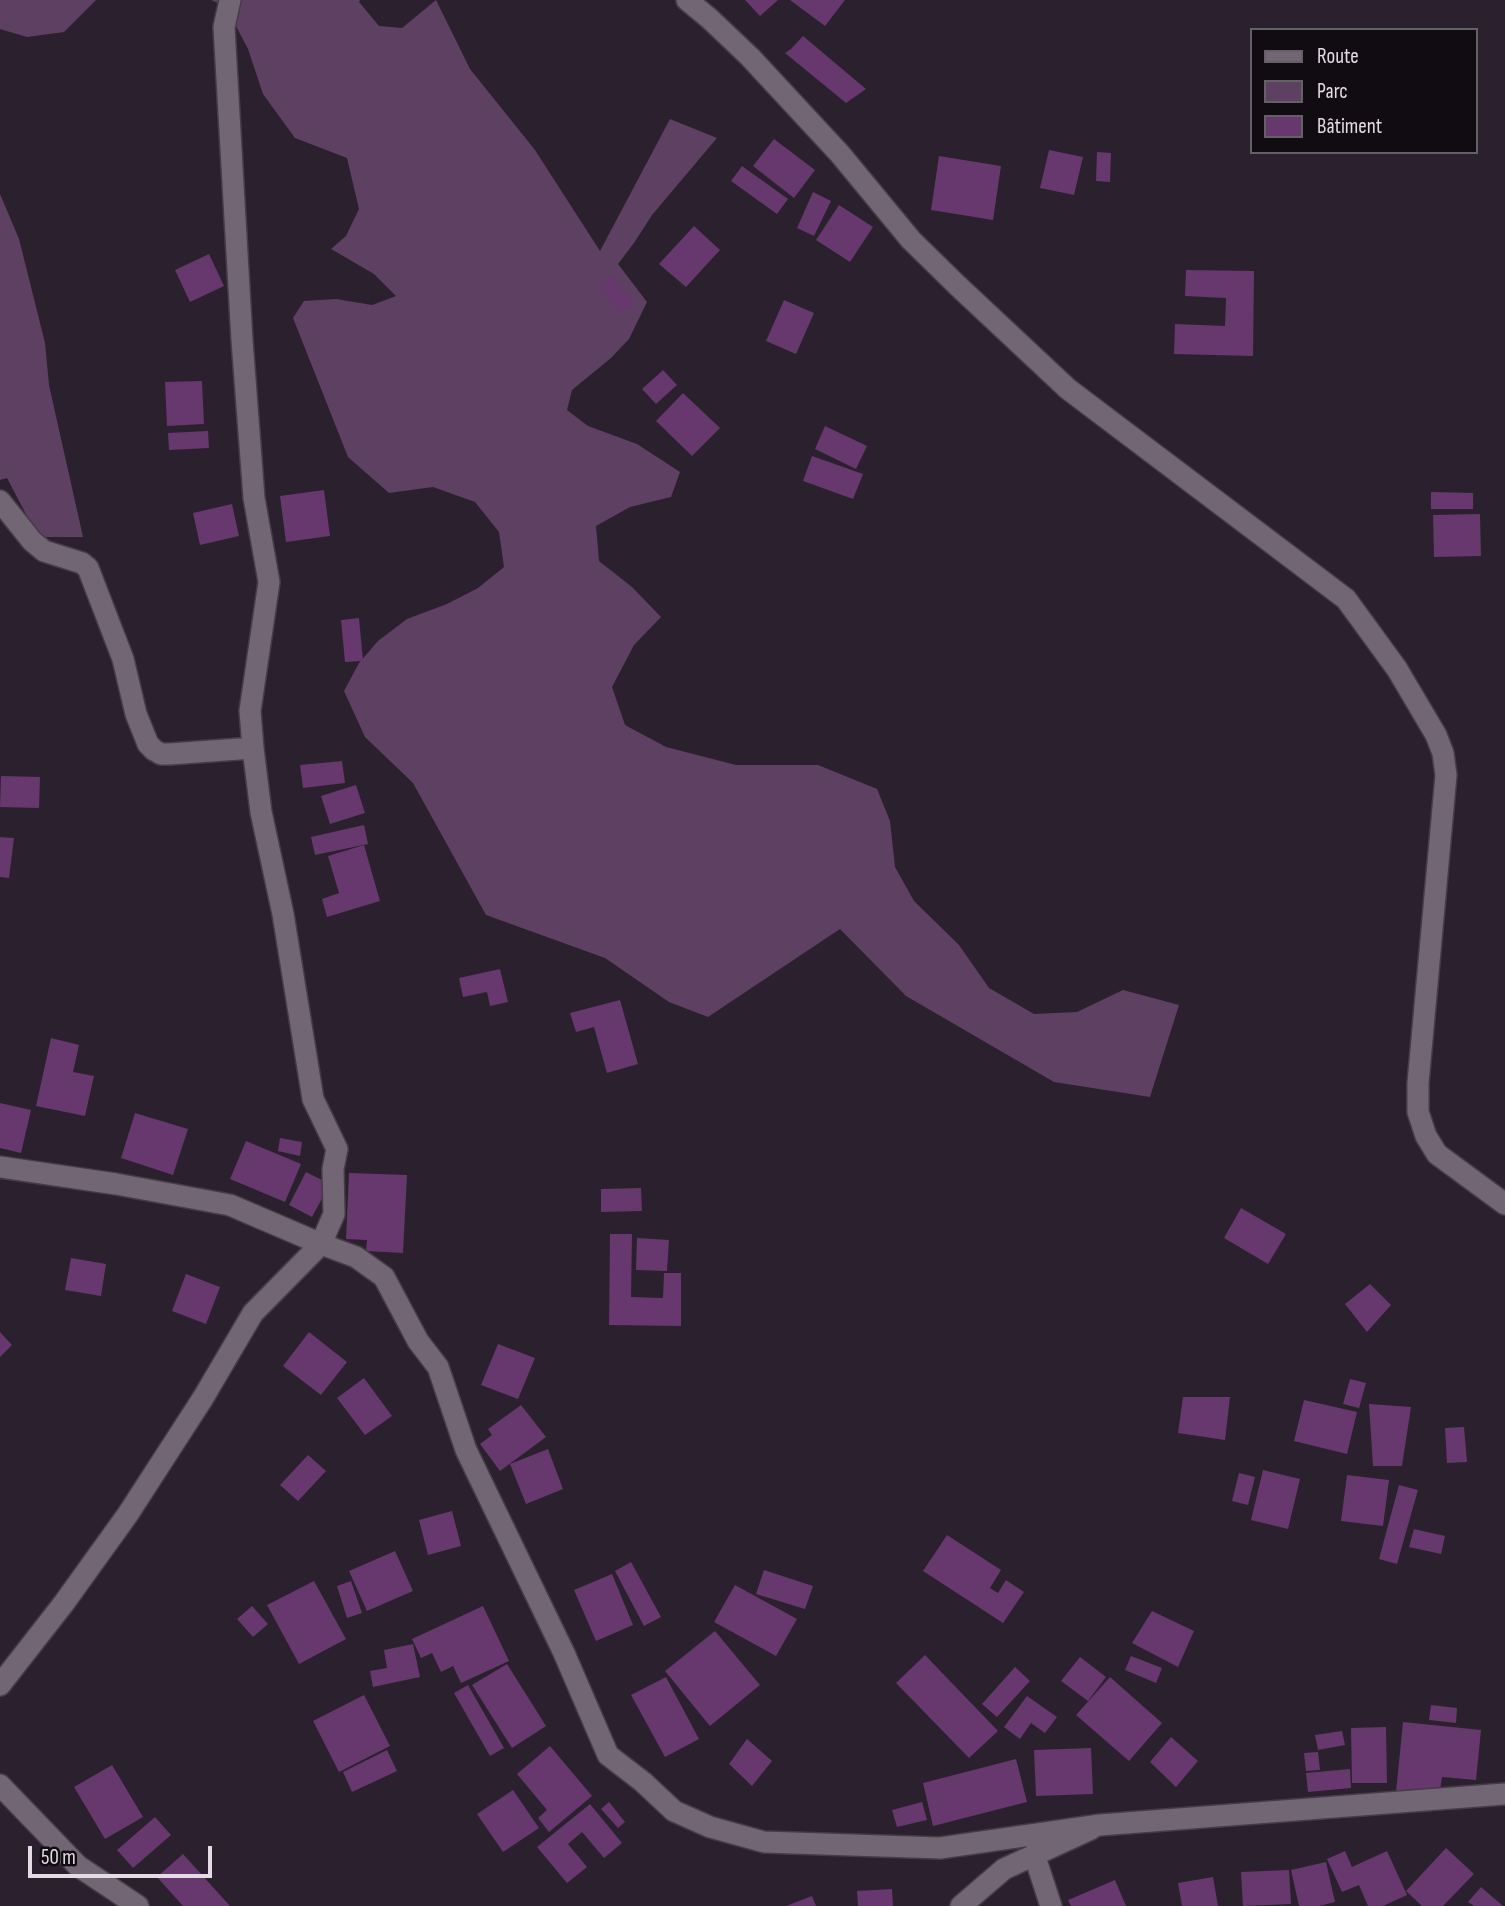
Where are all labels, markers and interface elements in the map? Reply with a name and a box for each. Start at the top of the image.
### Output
legend [1250,28,1477,154]
text: Route [1317,44,1359,69]
text: Parc [1317,79,1348,104]
text: Bâtiment [1317,114,1382,139]
scale bar [32,1832,215,1876]
text: 50 m [41,1845,76,1870]

